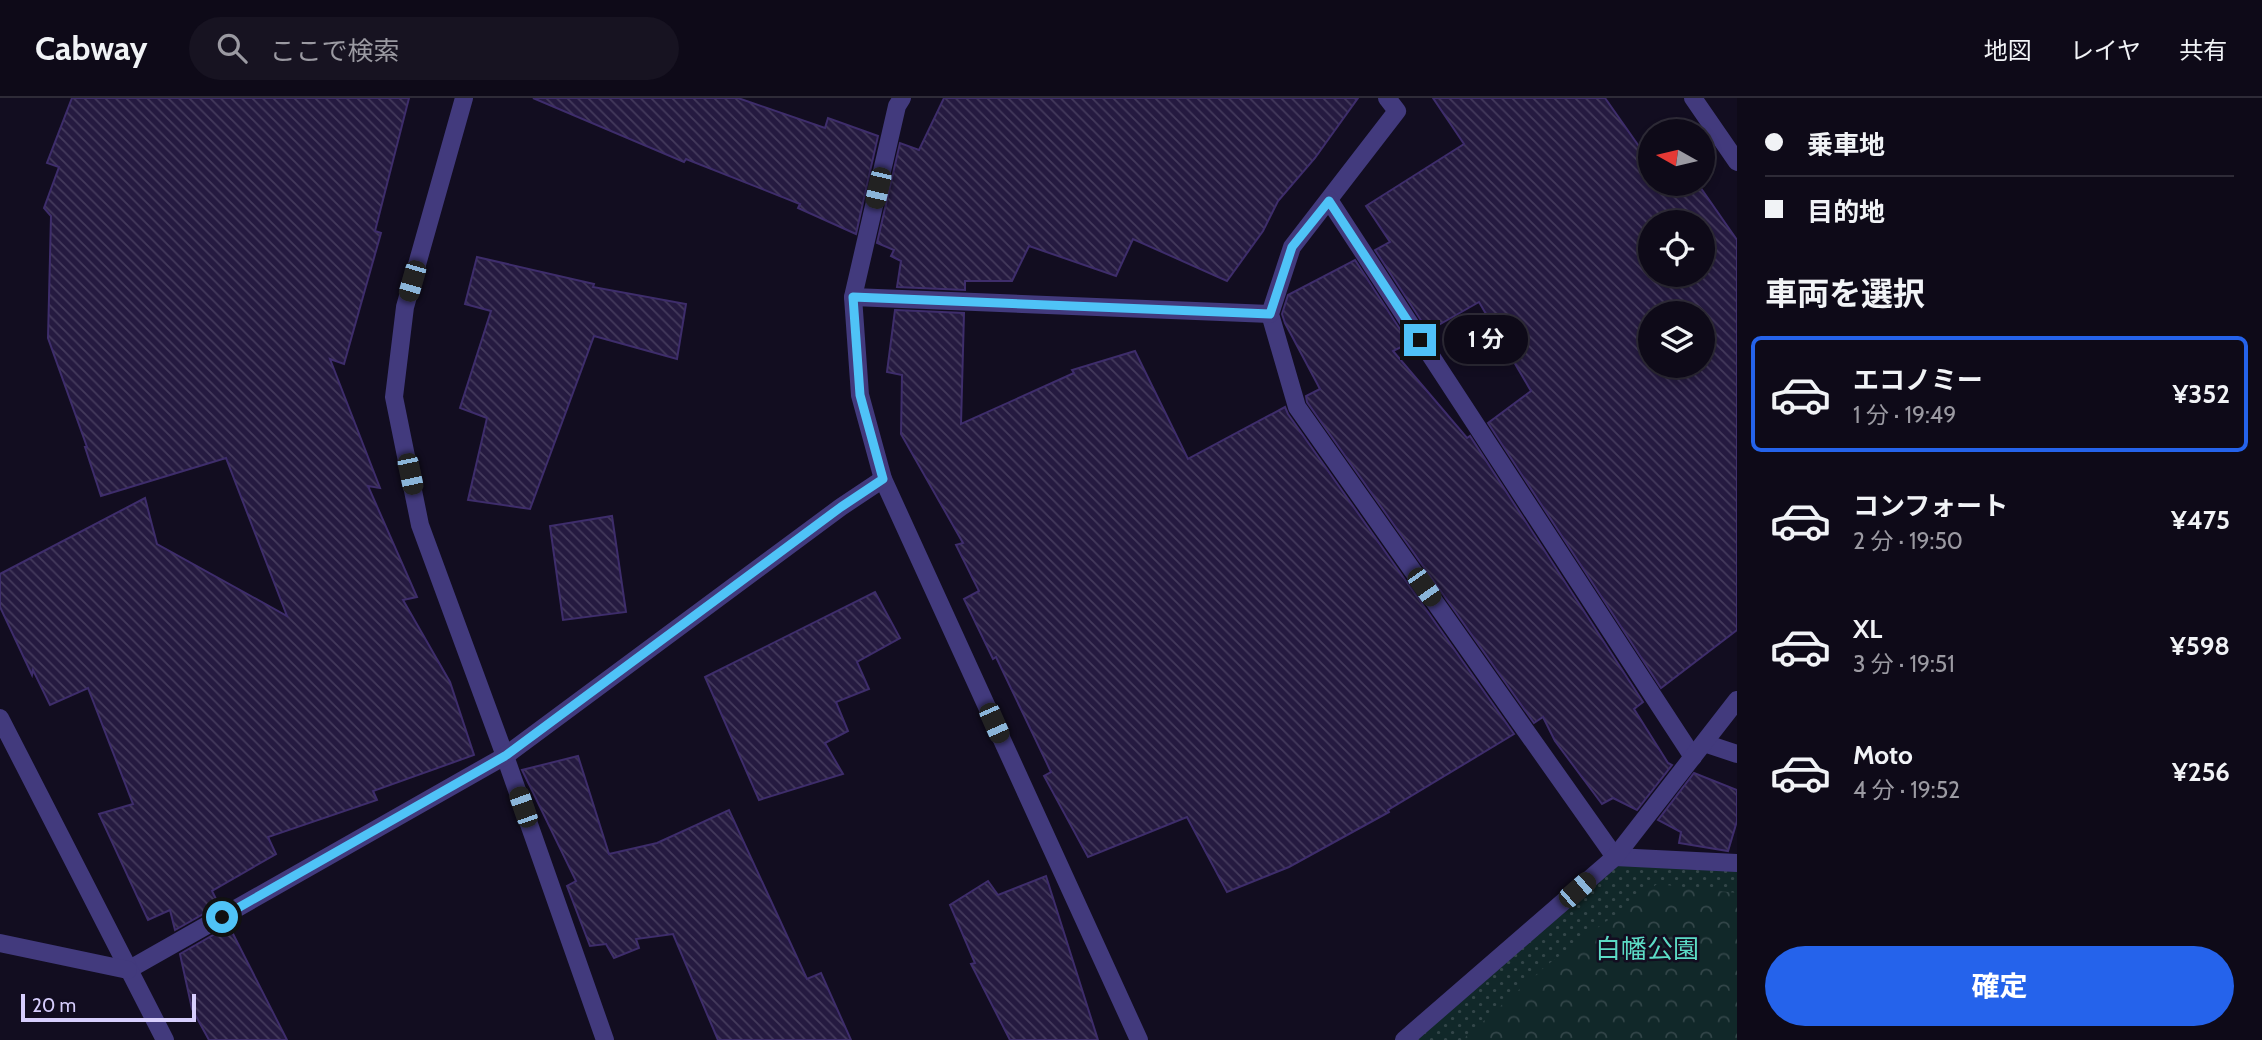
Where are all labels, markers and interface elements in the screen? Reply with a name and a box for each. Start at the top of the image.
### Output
search box [189,17,679,80]
text: Cabway [35,28,147,68]
icon: search [213,29,251,67]
text: ここで検索 [269,35,399,67]
text: 地図 [1984,36,2032,65]
text: レイヤ [2070,36,2141,65]
text: 共有 [2179,36,2227,65]
north arrow [1638,119,1715,196]
map controls [1638,119,1715,378]
text: 乗車地 [1807,129,1885,161]
car [864,165,893,211]
text: 目的地 [1807,196,1885,228]
button: locate [1638,210,1715,287]
car [397,258,428,304]
text: 車両を選択 [1765,274,1925,313]
button: layers [1638,301,1715,378]
callout: 1 分 [1444,316,1528,364]
route end [1404,324,1436,356]
text: 1 分 [1468,325,1504,353]
icon: car [1769,363,1832,426]
text: エコノミー [1853,364,1983,396]
text: ¥352 [2173,378,2230,410]
text: 1 分 · 19:49 [1853,401,1956,429]
car [396,451,425,497]
icon: car [1769,489,1832,552]
text: コンフォート [1853,490,2008,522]
text: ¥475 [2171,504,2230,536]
text: 2 分 · 19:50 [1853,527,1963,555]
car [1404,564,1445,610]
text: XL [1853,613,1882,645]
icon: car [1769,615,1832,678]
text: ¥598 [2170,630,2230,662]
text: 3 分 · 19:51 [1853,650,1955,678]
car [976,700,1013,746]
text: Moto [1853,739,1913,771]
icon: car [1769,741,1832,804]
text: ¥256 [2172,756,2230,788]
text: 4 分 · 19:52 [1853,776,1960,804]
car [507,784,540,830]
car [1555,868,1600,912]
route start [206,901,238,933]
park label: 白幡公園 [1595,933,1699,965]
button: 確定 [1765,946,2234,1026]
scale bar [21,991,196,1023]
text: 20 m [32,994,76,1017]

